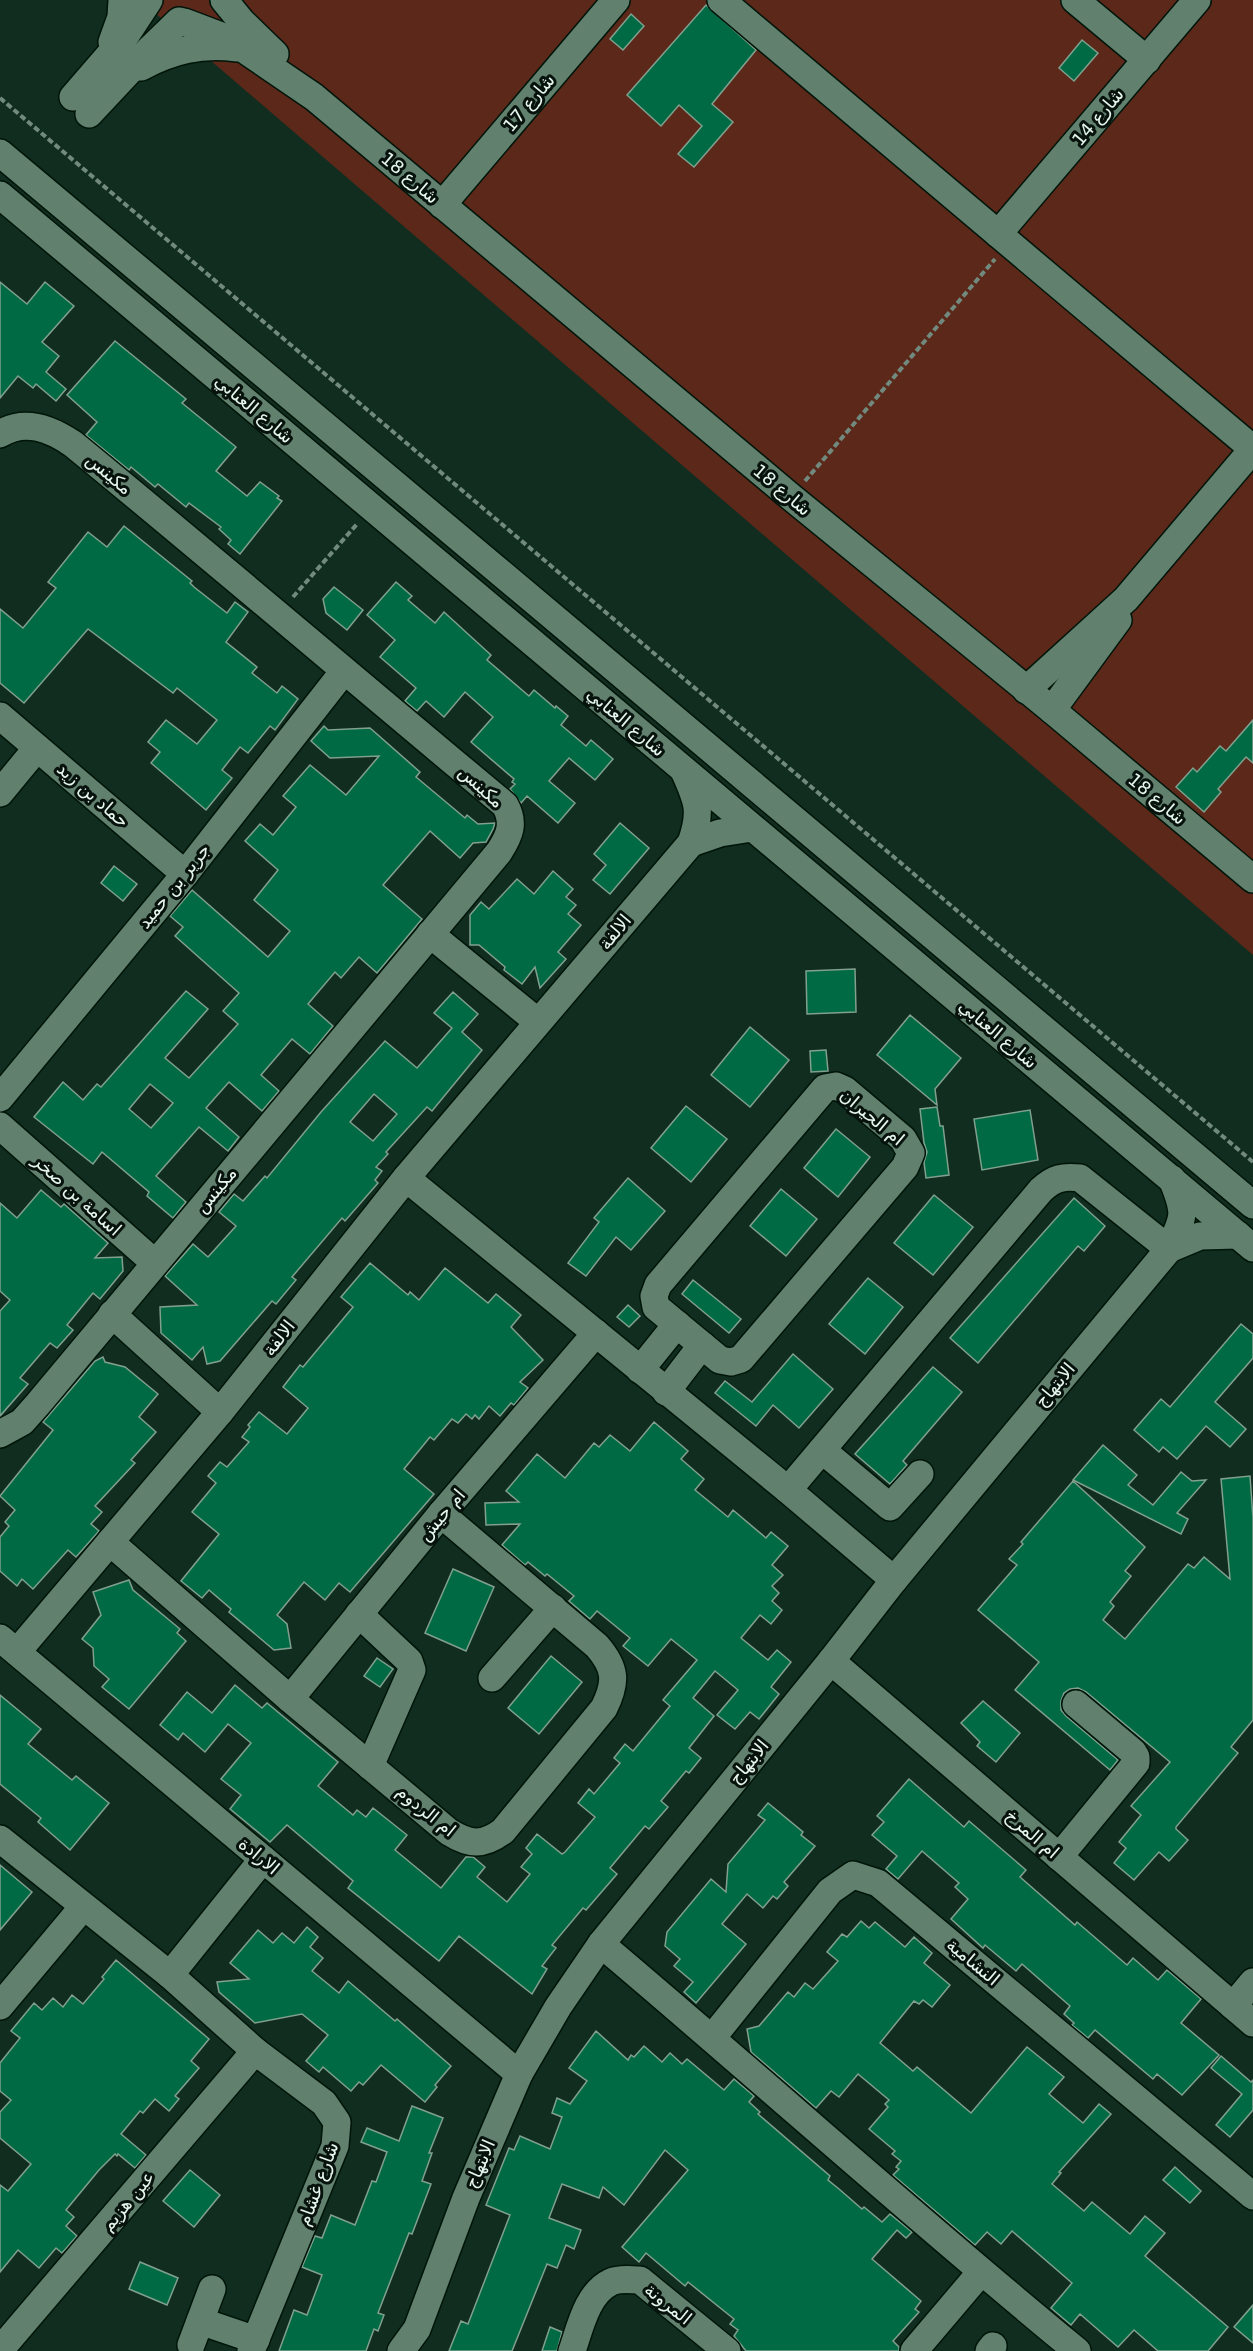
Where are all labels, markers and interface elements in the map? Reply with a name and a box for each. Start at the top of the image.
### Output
street label: شارع 17 [499,70,559,136]
street label: شارع 14 [1068,84,1128,150]
street label: شارع 18 [377,148,443,208]
street label: شارع العنابي [210,370,298,448]
street label: مكينس [82,448,137,499]
street label: شارع 18 [749,460,815,520]
street label: شارع العنابي [582,683,670,761]
street label: حماد بن زيد [52,758,134,832]
street label: مكينس [454,761,508,812]
street label: شارع 18 [1124,769,1190,829]
street label: جرير بن حميد [133,839,215,933]
street label: الالفة [594,910,635,954]
street label: شارع العنابي [954,995,1042,1073]
street label: ام الحيران [835,1084,909,1150]
street label: اسامة بن صخر [27,1149,126,1241]
street label: مكينس [190,1162,241,1217]
street label: الالفة [258,1316,299,1360]
street label: الابتهاج [1030,1358,1080,1412]
street label: ام حيش [414,1484,469,1545]
street label: الابتهاج [724,1735,774,1789]
street label: ام الردوم [392,1780,460,1842]
street label: ام المرخ [1001,1805,1063,1863]
street label: الارادة [235,1833,284,1879]
street label: النشامية [943,1934,1004,1990]
street label: الابتهاج [460,2136,500,2192]
street label: شارع غشام [293,2139,343,2229]
street label: عين هزيم [96,2166,160,2236]
street label: المرونة [640,2278,696,2330]

